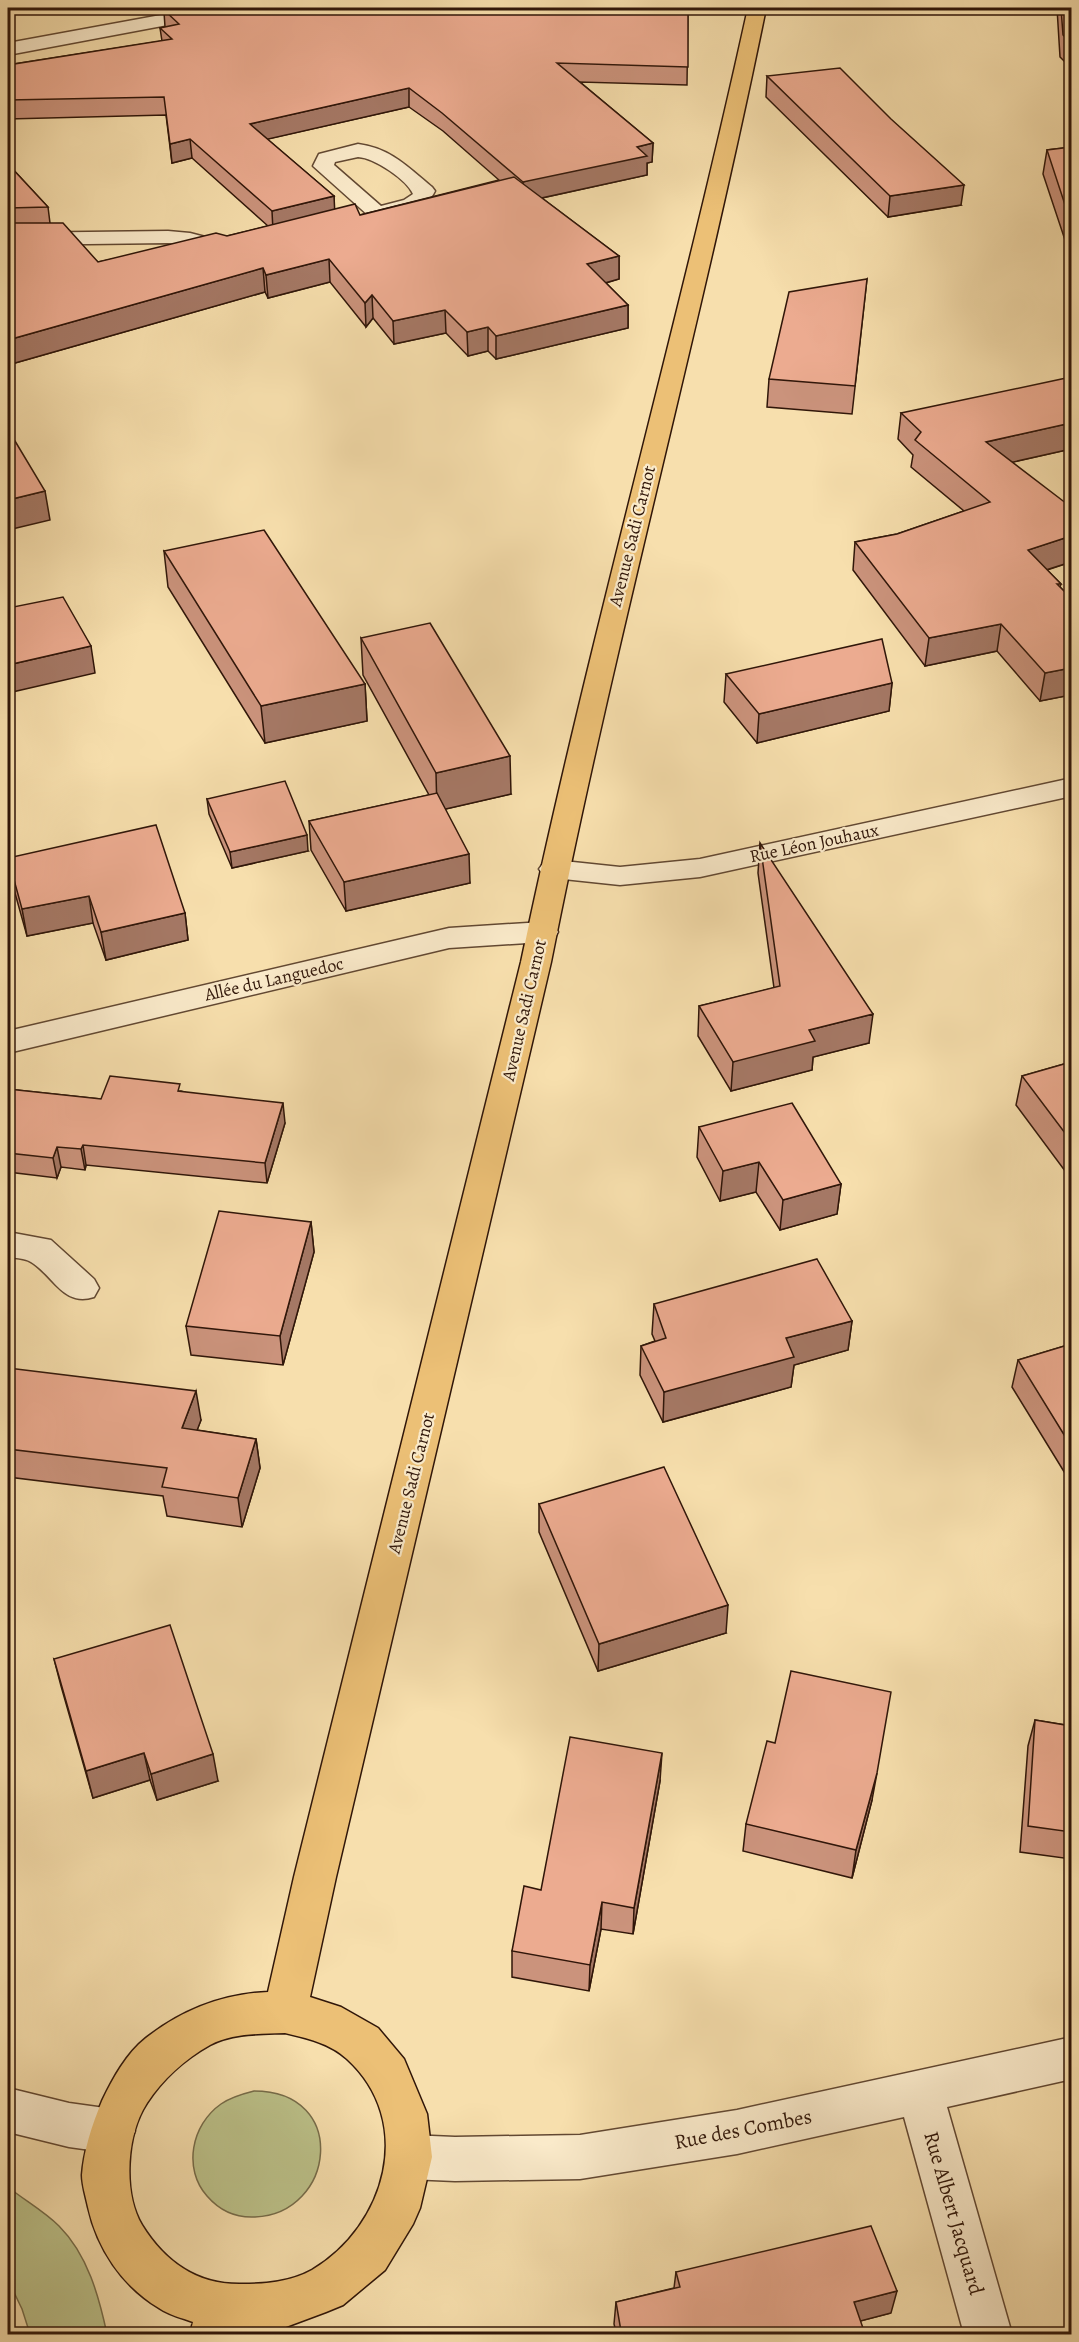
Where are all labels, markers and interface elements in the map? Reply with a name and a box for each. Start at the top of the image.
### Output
street label: Avenue Sadi Carnot [603,463,661,610]
street label: Rue Léon Jouhaux [747,817,881,868]
street label: Avenue Sadi Carnot [496,937,552,1084]
street label: Allée du Languedoc [201,951,346,1007]
street label: Avenue Sadi Carnot [382,1410,440,1557]
street label: Rue des Combes [672,2102,814,2156]
street label: Rue Albert Jacquard [917,2128,991,2299]

